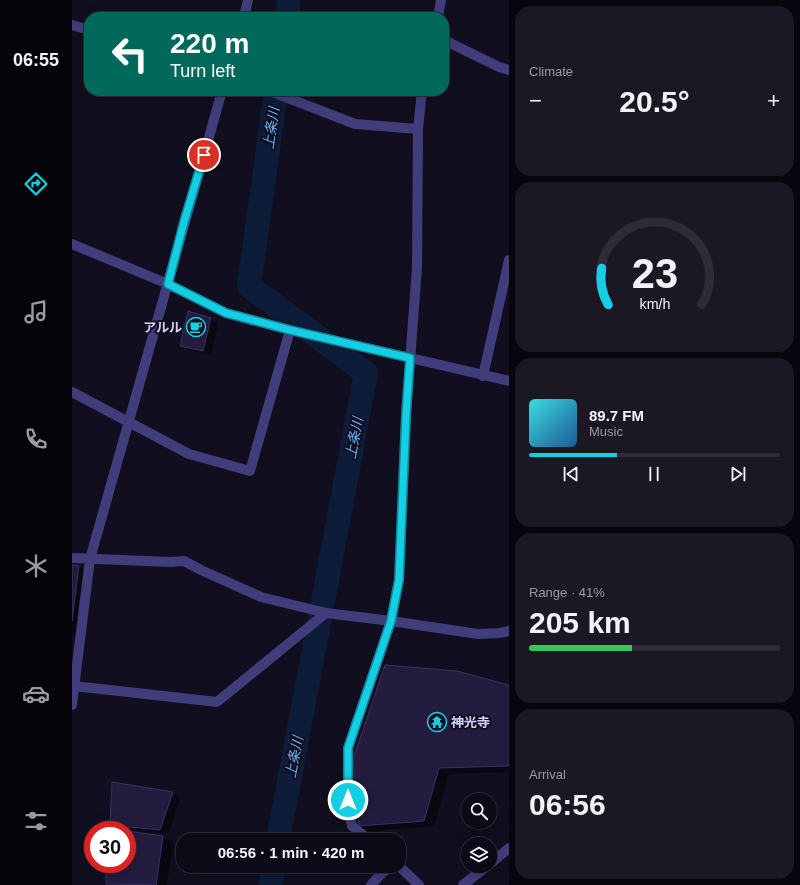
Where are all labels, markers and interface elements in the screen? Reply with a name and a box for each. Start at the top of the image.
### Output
icon: left [104,28,156,80]
text: 220 m [170,28,249,59]
text: 06:55 [13,50,59,70]
text: Turn left [170,61,235,81]
text: Climate [529,64,573,79]
text: 20.5° [619,85,690,118]
text: − [529,88,542,113]
text: + [767,88,780,113]
water label: 上条川 [260,104,282,150]
pin [187,138,221,172]
icon: arrive [193,144,215,166]
icon: directions [22,170,50,198]
text: 23 [631,249,678,296]
text: km/h [639,295,670,311]
icon: music [22,298,50,326]
cafe icon: アルル [185,316,207,338]
place label: アルル [143,320,182,335]
text: 89.7 FM [589,407,644,424]
water label: 上条川 [342,414,366,460]
text: Music [589,424,623,439]
icon: phone [22,425,50,453]
icon: previous [560,463,582,485]
icon: pause [643,463,665,485]
icon: next [727,463,749,485]
icon: climate [22,552,50,580]
text: Range · 41% [529,585,605,600]
text: 205 km [529,606,631,639]
icon: car [22,680,50,708]
temple icon: 神光寺 [426,711,448,733]
place label: 神光寺 [451,715,490,730]
water label: 上条川 [282,733,306,779]
text: Arrival [529,767,566,782]
position arrow [327,779,369,821]
text: 06:56 [529,788,606,821]
map controls [461,793,497,873]
button: search [461,793,497,829]
icon: filters [22,807,50,835]
speed limit sign: 30 [84,821,136,873]
button: layers [461,837,497,873]
text: 06:56 · 1 min · 420 m [218,844,364,861]

